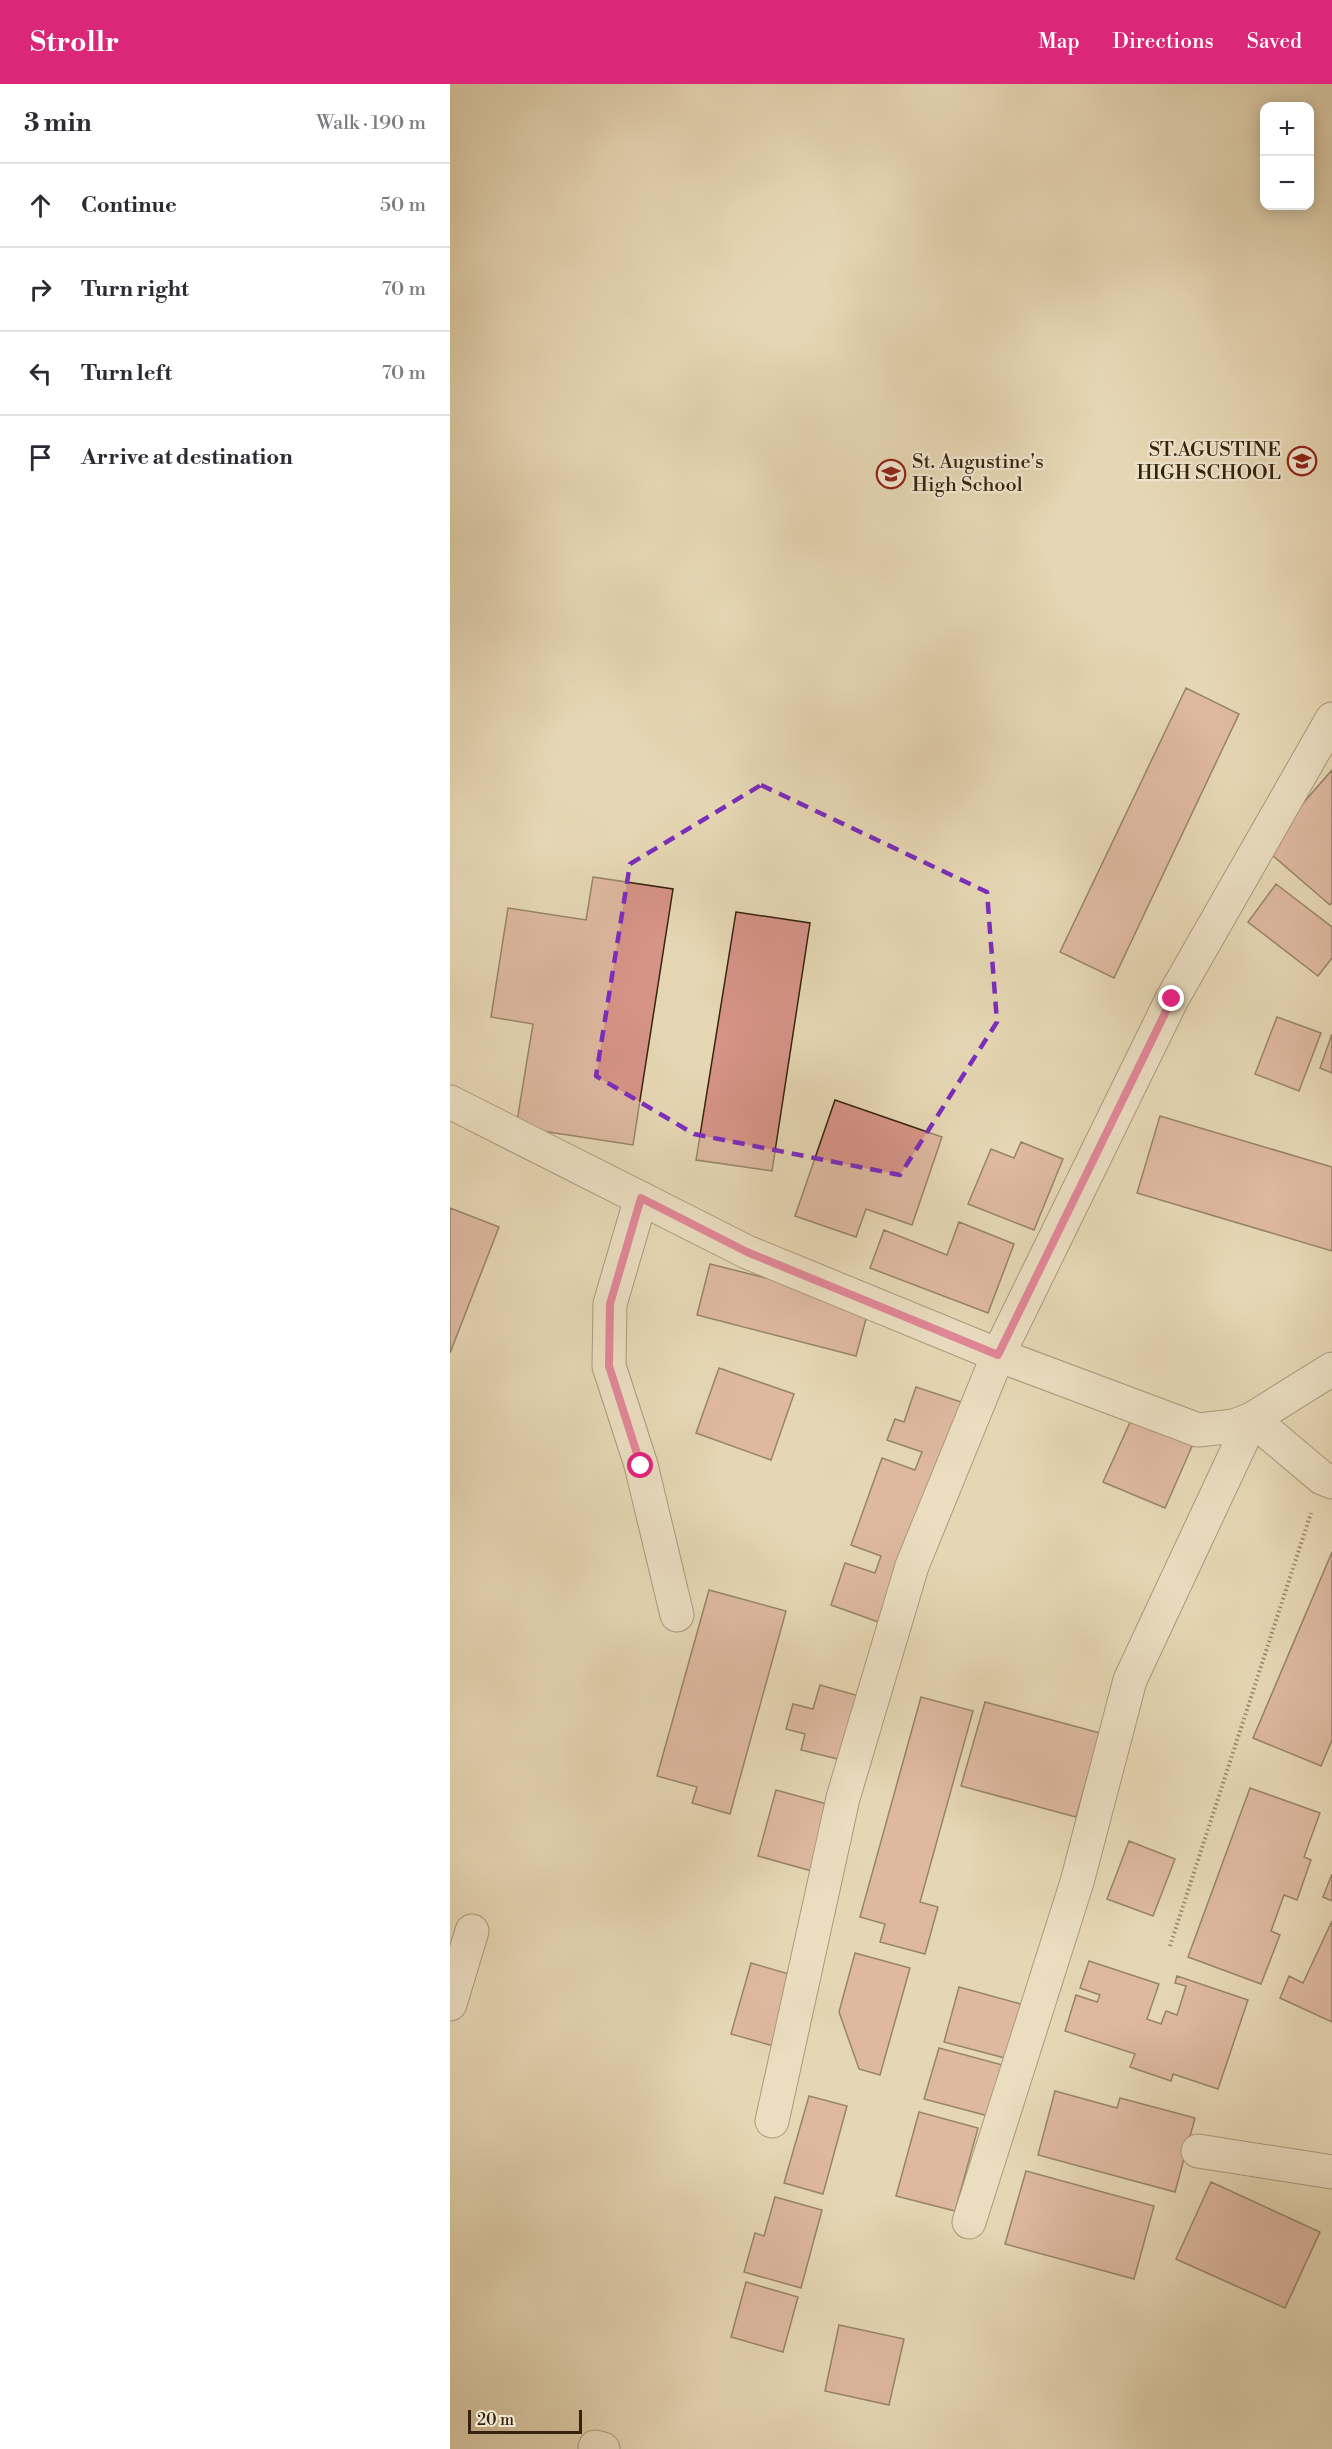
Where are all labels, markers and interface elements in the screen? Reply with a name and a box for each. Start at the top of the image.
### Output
text: Strollr [30,25,119,60]
text: Map [1038,29,1080,55]
text: Directions [1113,29,1214,55]
text: Saved [1247,29,1302,55]
map controls [1260,102,1314,210]
button: + [1260,102,1314,156]
text: 3 min [24,107,92,139]
text: Walk · 190 m [316,111,426,136]
button: − [1260,156,1314,210]
icon: ahead [24,189,57,222]
text: Continue [81,192,177,219]
text: 50 m [380,193,426,218]
icon: right [24,273,57,306]
text: Turn right [81,276,189,303]
text: 70 m [382,277,426,302]
icon: left [24,357,57,390]
text: Turn left [81,360,172,387]
text: 70 m [382,361,426,386]
place label: ST.AGUSTINE HIGH SCHOOL [1137,438,1281,486]
icon: arrive [24,441,57,474]
text: Arrive at destination [81,444,293,471]
school or university icon: ST.AGUSTINE HIGH SCHOOL [1286,445,1318,477]
place label: St. Augustine's High School [912,450,1044,498]
school or university icon: St. Augustine's High School [875,458,907,490]
route end [1158,985,1184,1011]
route start [627,1452,653,1478]
scale bar [468,2407,582,2434]
text: 20 m [477,2410,514,2430]

